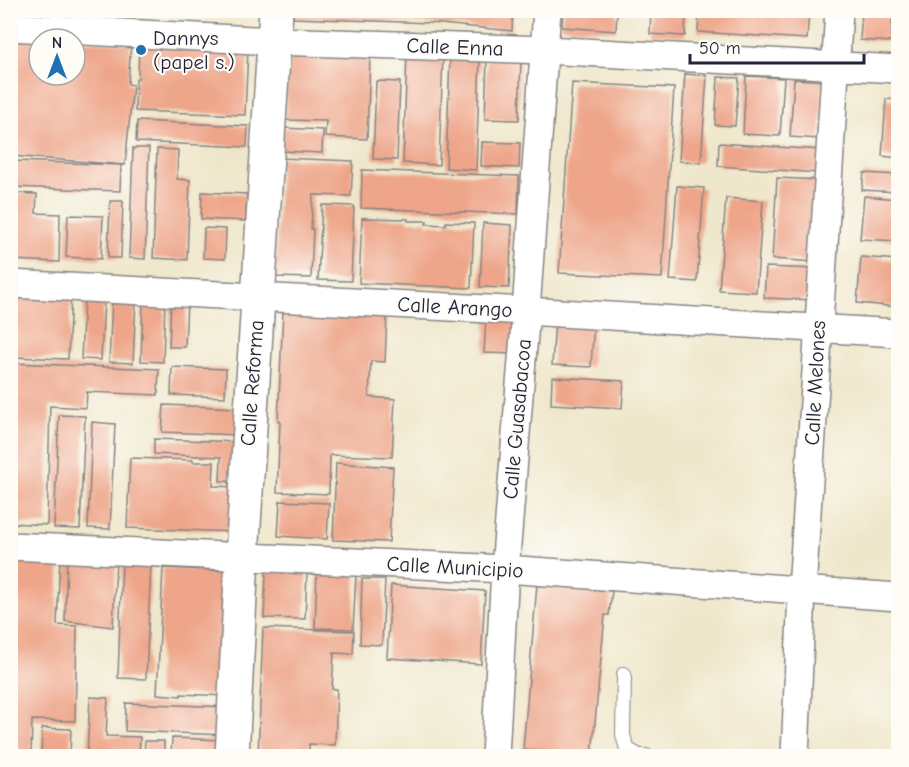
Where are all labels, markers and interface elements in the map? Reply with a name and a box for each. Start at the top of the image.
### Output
place label: Dannys (papel s.) [153,26,235,74]
north arrow [27,27,87,87]
scale bar [690,27,864,65]
street label: Calle Enna [406,33,504,61]
text: N [52,34,62,52]
text: 50 m [699,38,741,59]
marker: Dannys (papel s.) [134,43,148,57]
street label: Calle Arango [397,292,513,322]
street label: Calle Reforma [236,319,268,447]
street label: Calle Melones [800,320,830,446]
street label: Calle Guasabacoa [498,338,536,500]
street label: Calle Municipio [386,551,524,583]

